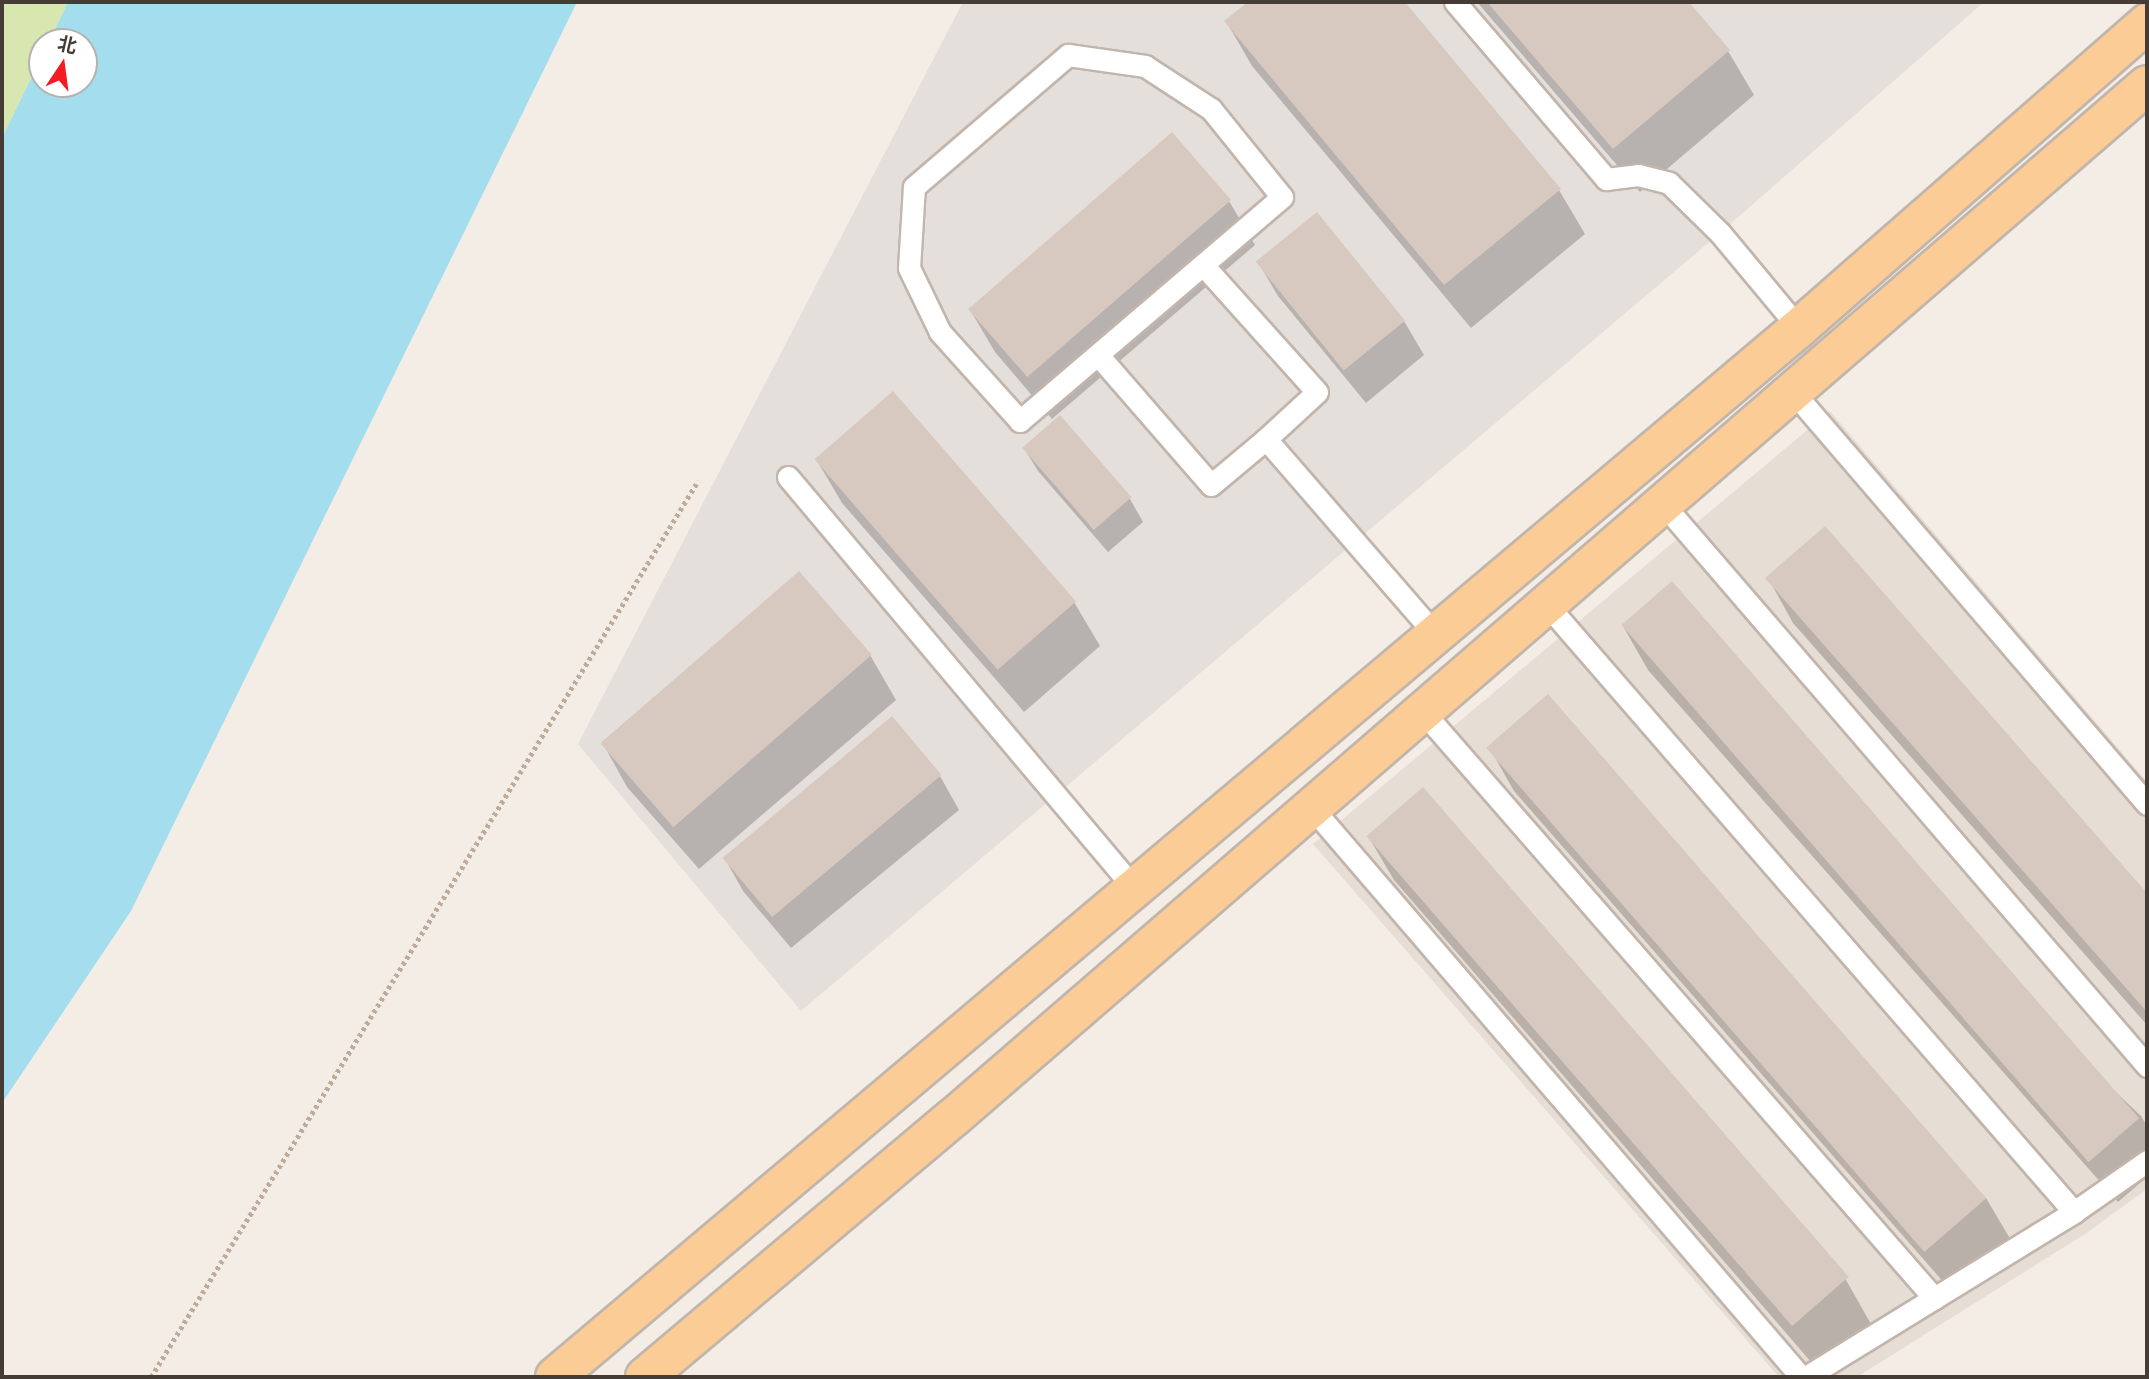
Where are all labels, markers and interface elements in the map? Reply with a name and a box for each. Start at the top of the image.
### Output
north arrow [28,28,98,98]
text: 北 [56,31,79,57]

